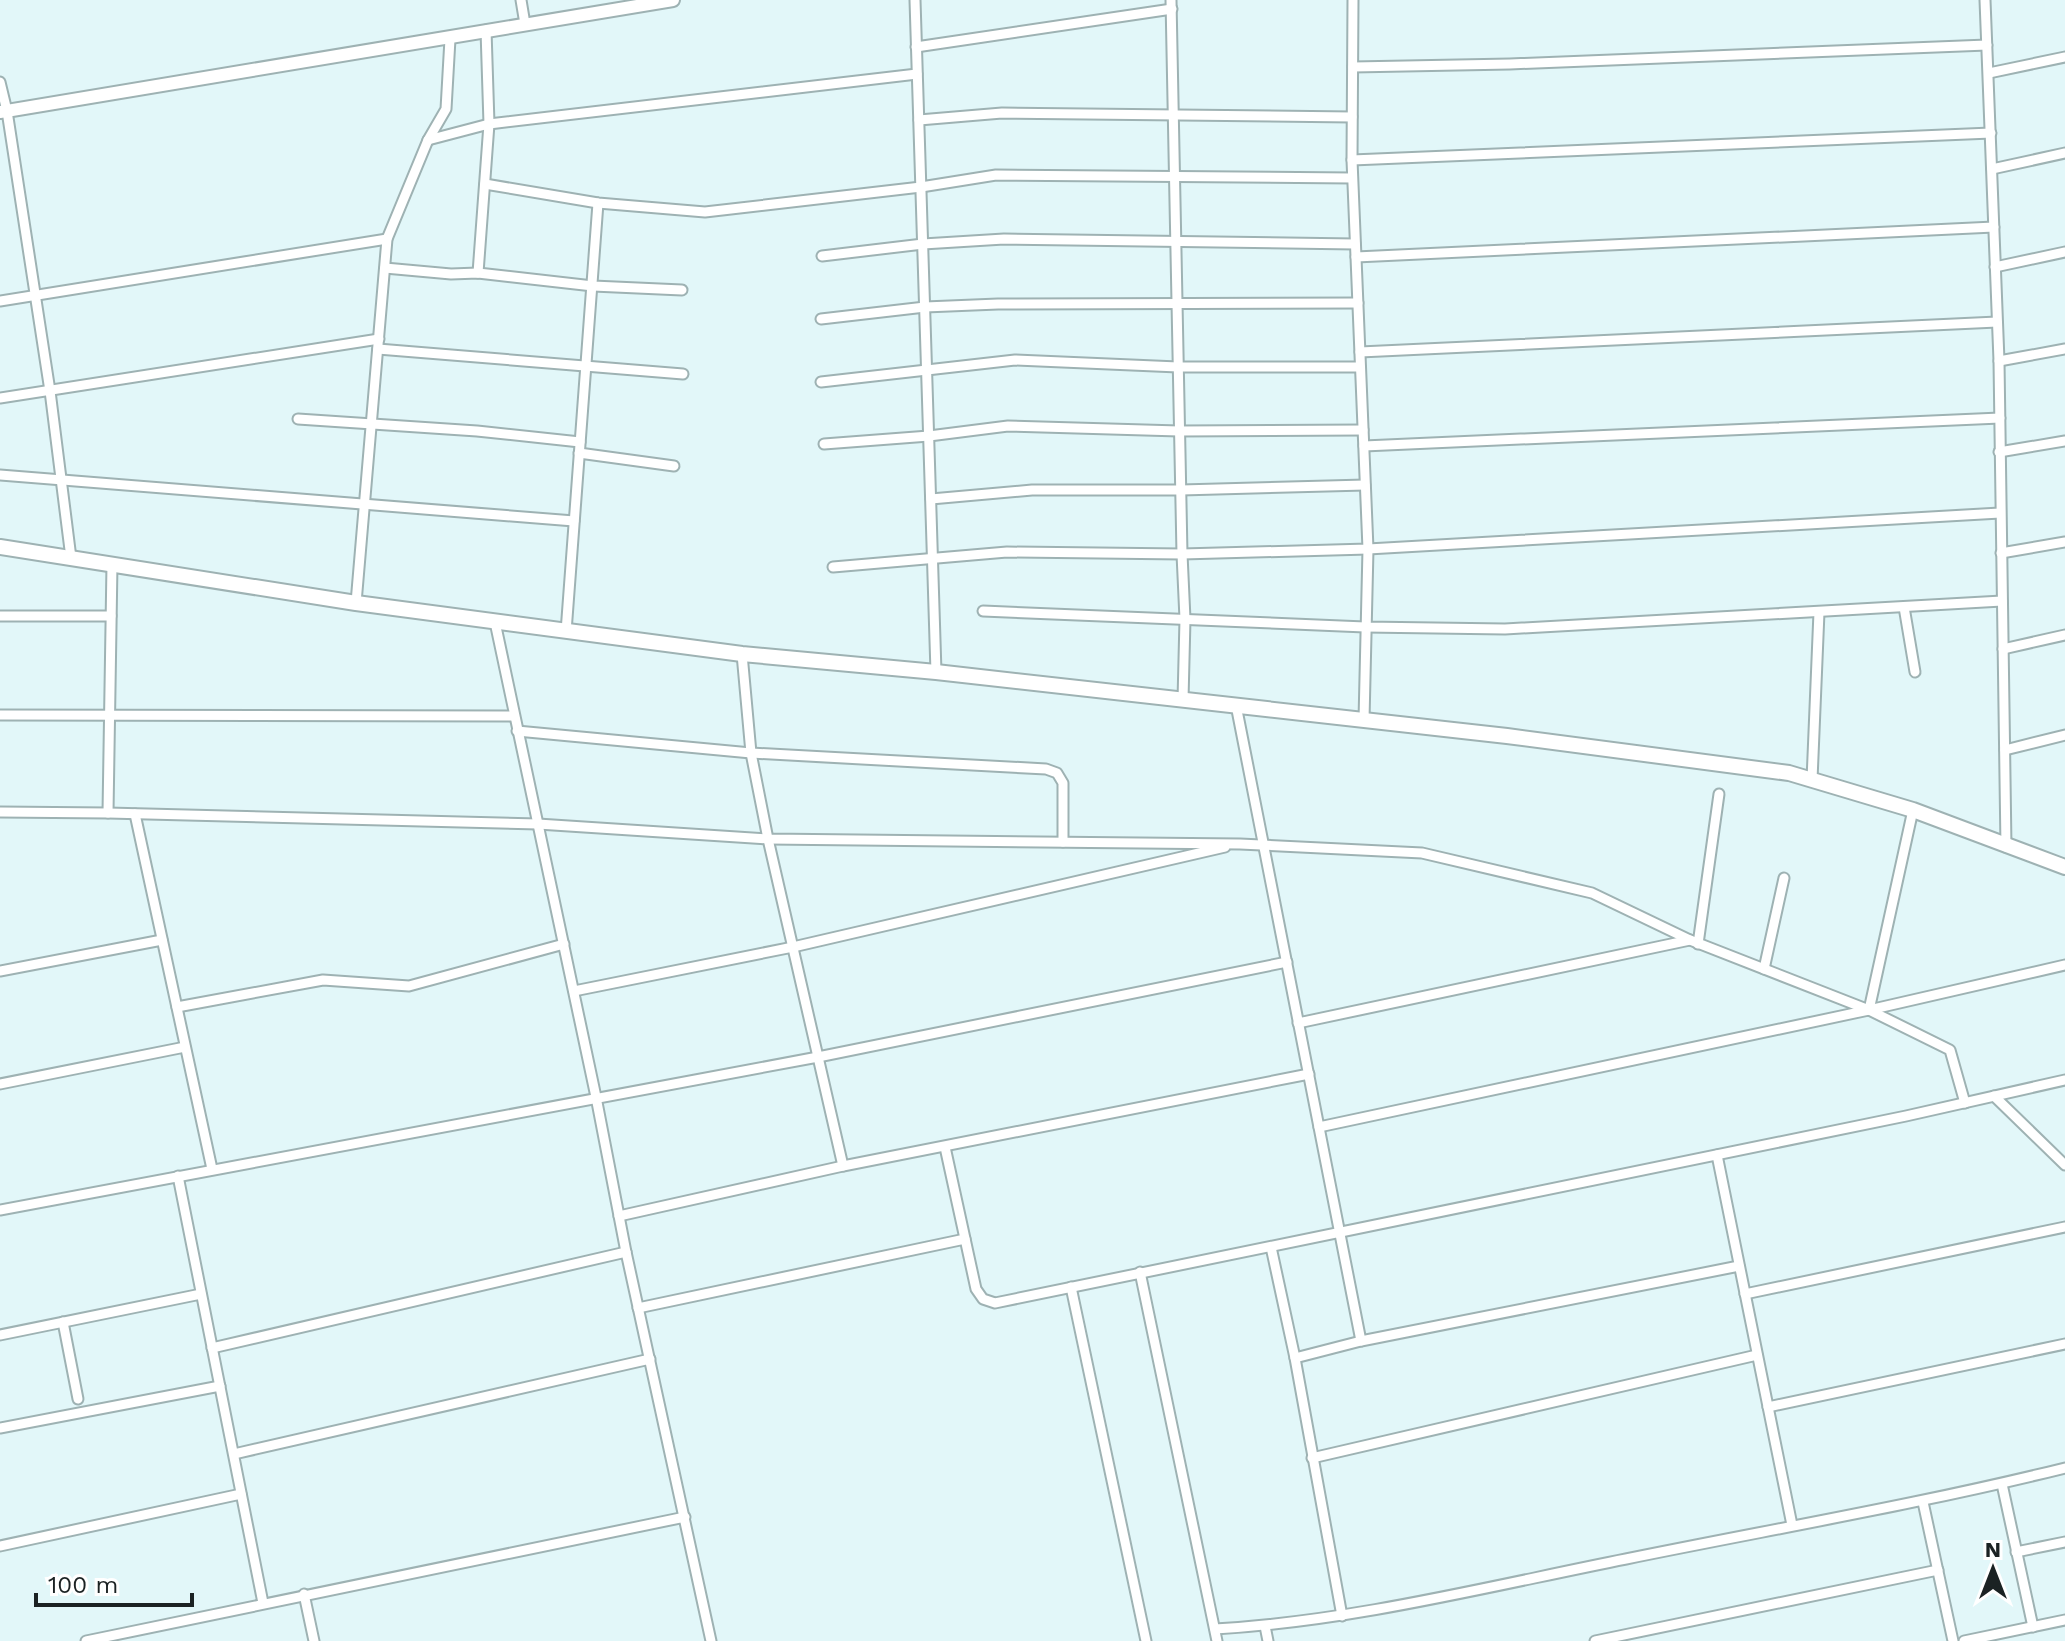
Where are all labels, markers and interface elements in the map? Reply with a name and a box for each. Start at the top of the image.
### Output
north arrow [1953,1529,2033,1609]
text: N [1985,1537,2001,1562]
scale bar [36,1557,192,1607]
text: 100 m [48,1571,118,1599]

